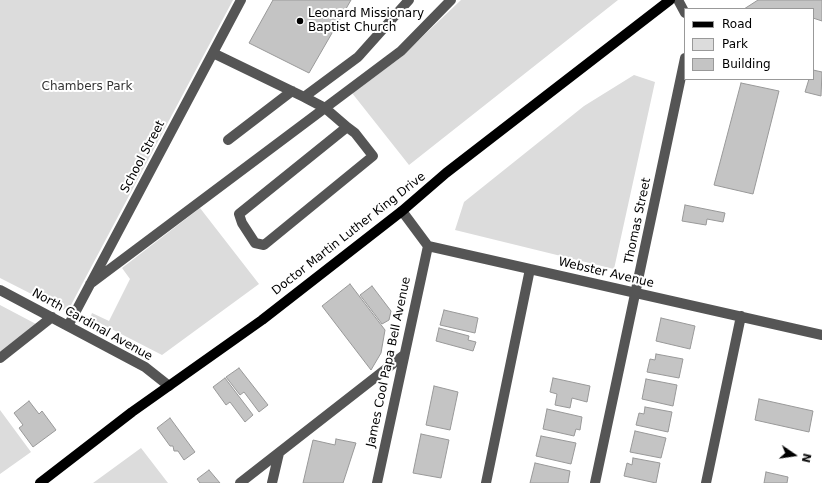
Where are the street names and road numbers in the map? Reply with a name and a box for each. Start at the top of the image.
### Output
street label: School Street [118,118,168,196]
street label: Doctor Martin Luther King Drive [269,170,429,298]
street label: Thomas Street [622,177,654,265]
street label: Webster Avenue [557,255,655,291]
street label: James Cool Papa Bell Avenue [364,276,414,448]
street label: North Cardinal Avenue [29,286,155,364]

